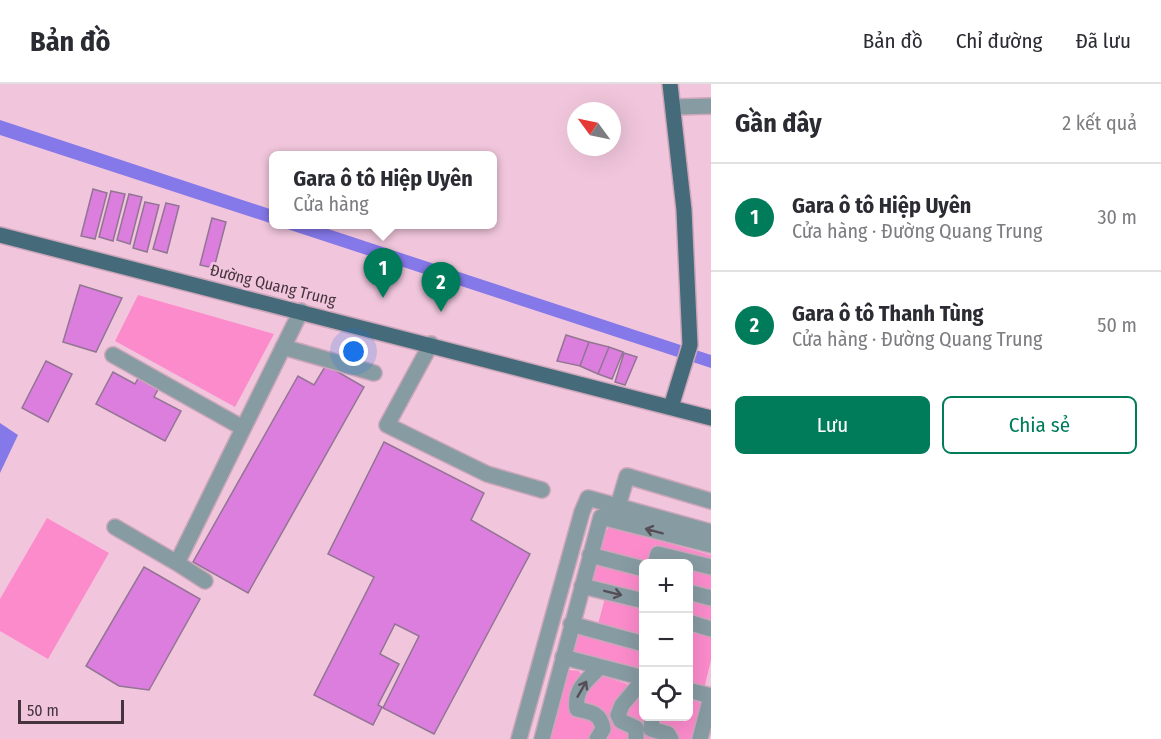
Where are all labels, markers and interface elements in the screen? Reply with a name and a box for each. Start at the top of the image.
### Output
text: Bản đồ [30,25,110,58]
text: Bản đồ [863,28,923,54]
text: Chỉ đường [956,28,1042,54]
text: Đã lưu [1075,28,1131,54]
north arrow [567,102,621,156]
text: Gần đây [735,108,822,139]
text: 2 kết quả [1062,111,1137,135]
popup [269,151,497,229]
text: Gara ô tô Hiệp Uyên [293,165,473,192]
text: Cửa hàng [293,192,369,216]
text: Gara ô tô Hiệp Uyên [792,192,971,219]
text: 1 [750,205,759,229]
text: 30 m [1097,205,1137,229]
text: Cửa hàng · Đường Quang Trung [792,219,1043,243]
pin: 1 [364,248,403,298]
street label: Đường Quang Trung [208,260,338,310]
pin: 2 [422,262,460,312]
text: Gara ô tô Thanh Tùng [792,300,984,327]
text: 2 [750,313,759,337]
text: 50 m [1097,313,1137,337]
text: Cửa hàng · Đường Quang Trung [792,327,1043,351]
your location [339,337,368,366]
button: Lưu [735,396,930,454]
button: Chia sẻ [942,396,1137,454]
one-way arrow [645,524,664,536]
map controls [639,559,693,721]
button: + [639,559,693,613]
one-way arrow [603,588,622,600]
button: − [639,613,693,667]
button: locate [639,667,693,721]
one-way arrow [575,680,588,697]
scale bar [18,697,124,724]
text: 50 m [27,701,59,720]

